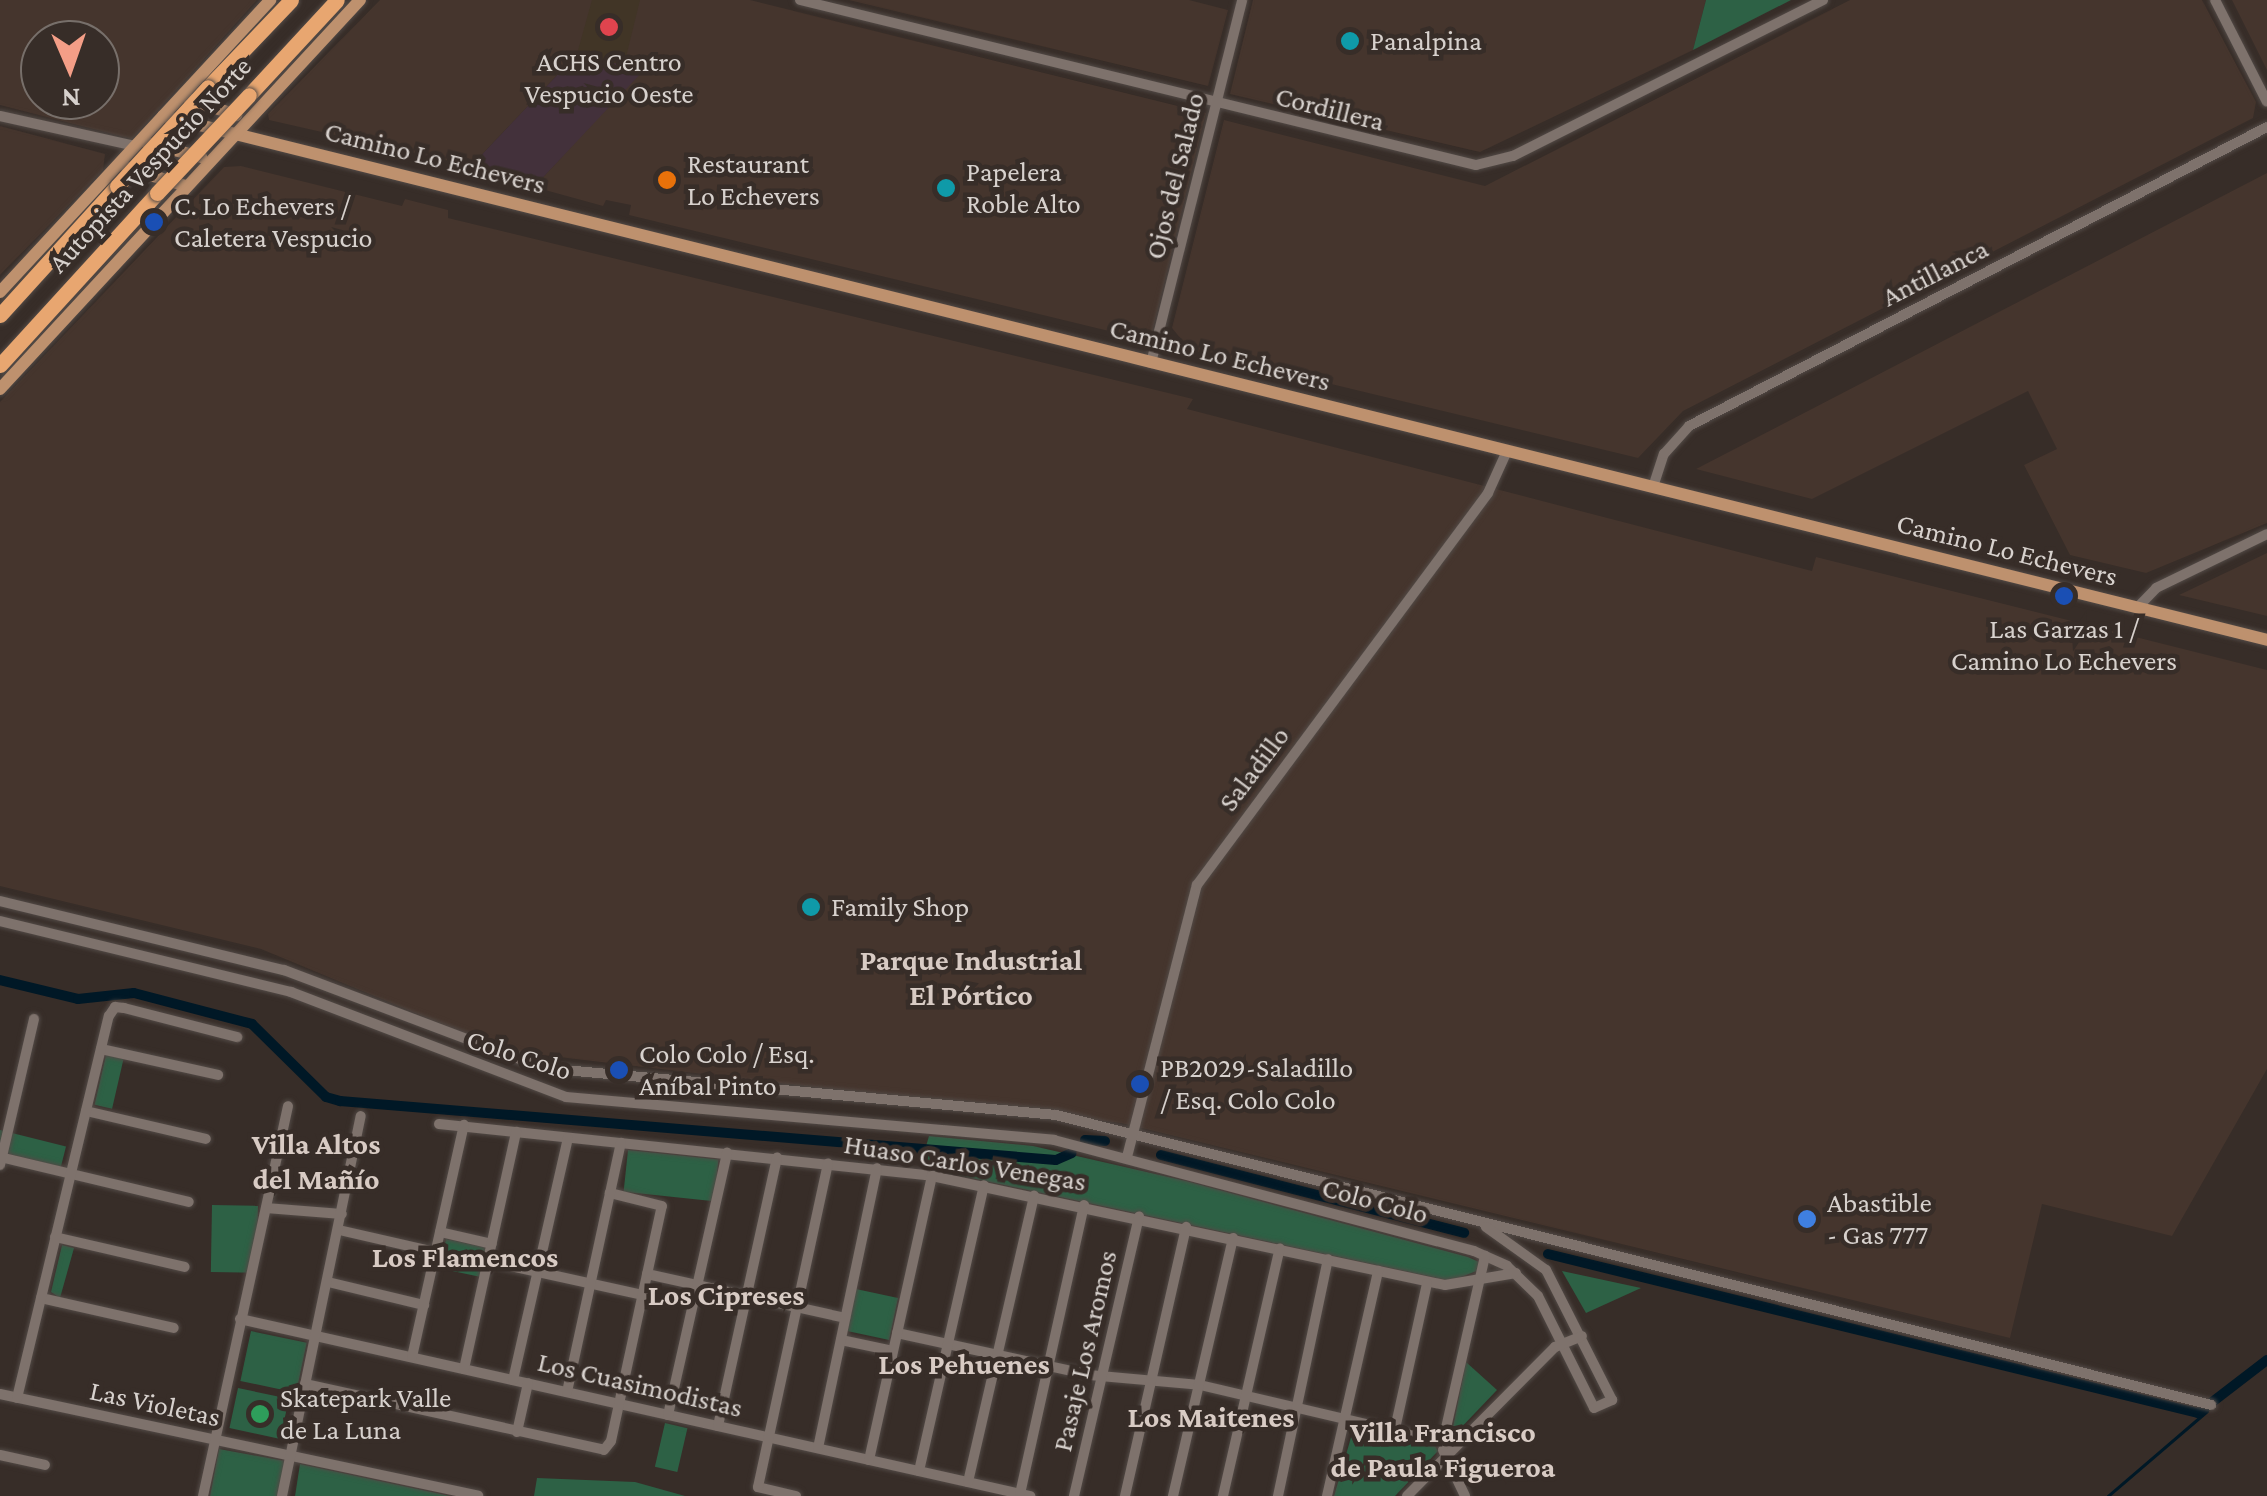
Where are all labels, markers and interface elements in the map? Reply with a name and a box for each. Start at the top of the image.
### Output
marker: ACHS Centro Vespucio Oeste [596,14,622,40]
north arrow [20,20,120,120]
place label: Panalpina [1370,24,1482,58]
marker: Panalpina [1339,30,1361,52]
place label: ACHS Centro Vespucio Oeste [524,45,694,111]
street label: Autopista Vespucio Norte [41,50,259,280]
street label: Cordillera [1272,79,1388,139]
street label: Ojos del Salado [1138,89,1212,263]
street label: Camino Lo Echevers [321,114,549,202]
place label: Restaurant Lo Echevers [687,147,820,213]
place label: Papelera Roble Alto [966,155,1081,221]
marker: Restaurant Lo Echevers [656,169,678,191]
marker: Papelera Roble Alto [935,177,957,199]
place label: C. Lo Echevers / Caletera Vespucio [174,189,372,255]
marker: C. Lo Echevers / Caletera Vespucio [143,211,165,233]
street label: Antillanca [1876,232,1994,314]
street label: Camino Lo Echevers [1106,311,1334,399]
street label: Camino Lo Echevers [1893,506,2121,594]
marker: Las Garzas 1 / Camino Lo Echevers [2053,585,2075,607]
place label: Las Garzas 1 / Camino Lo Echevers [1951,612,2177,678]
street label: Saladillo [1211,720,1297,818]
place label: Family Shop [831,890,969,924]
marker: Family Shop [800,896,822,918]
district label: Parque Industrial El Pórtico [860,942,1082,1012]
street label: Colo Colo [462,1022,576,1088]
place label: Colo Colo / Esq. Aníbal Pinto [639,1037,815,1103]
place label: PB2029-Saladillo / Esq. Colo Colo [1160,1051,1353,1117]
marker: Colo Colo / Esq. Aníbal Pinto [608,1059,630,1081]
marker: PB2029-Saladillo / Esq. Colo Colo [1129,1073,1151,1095]
district label: Villa Altos del Mañío [252,1126,380,1196]
street label: Huaso Carlos Venegas [842,1127,1088,1199]
street label: Colo Colo [1318,1171,1432,1231]
place label: Abastible - Gas 777 [1827,1186,1932,1252]
marker: Abastible - Gas 777 [1796,1208,1818,1230]
district label: Los Flamencos [372,1239,558,1275]
street label: Pasaje Los Aromos [1046,1247,1124,1455]
district label: Los Cipreses [648,1277,804,1313]
street label: Los Cuasimodistas [534,1345,746,1425]
district label: Los Pehuenes [878,1346,1050,1382]
street label: Las Violetas [87,1374,223,1434]
place label: Skatepark Valle de La Luna [280,1381,451,1447]
district label: Los Maitenes [1128,1399,1294,1435]
marker: Skatepark Valle de La Luna [249,1403,271,1425]
district label: Villa Francisco de Paula Figueroa [1331,1414,1555,1484]

